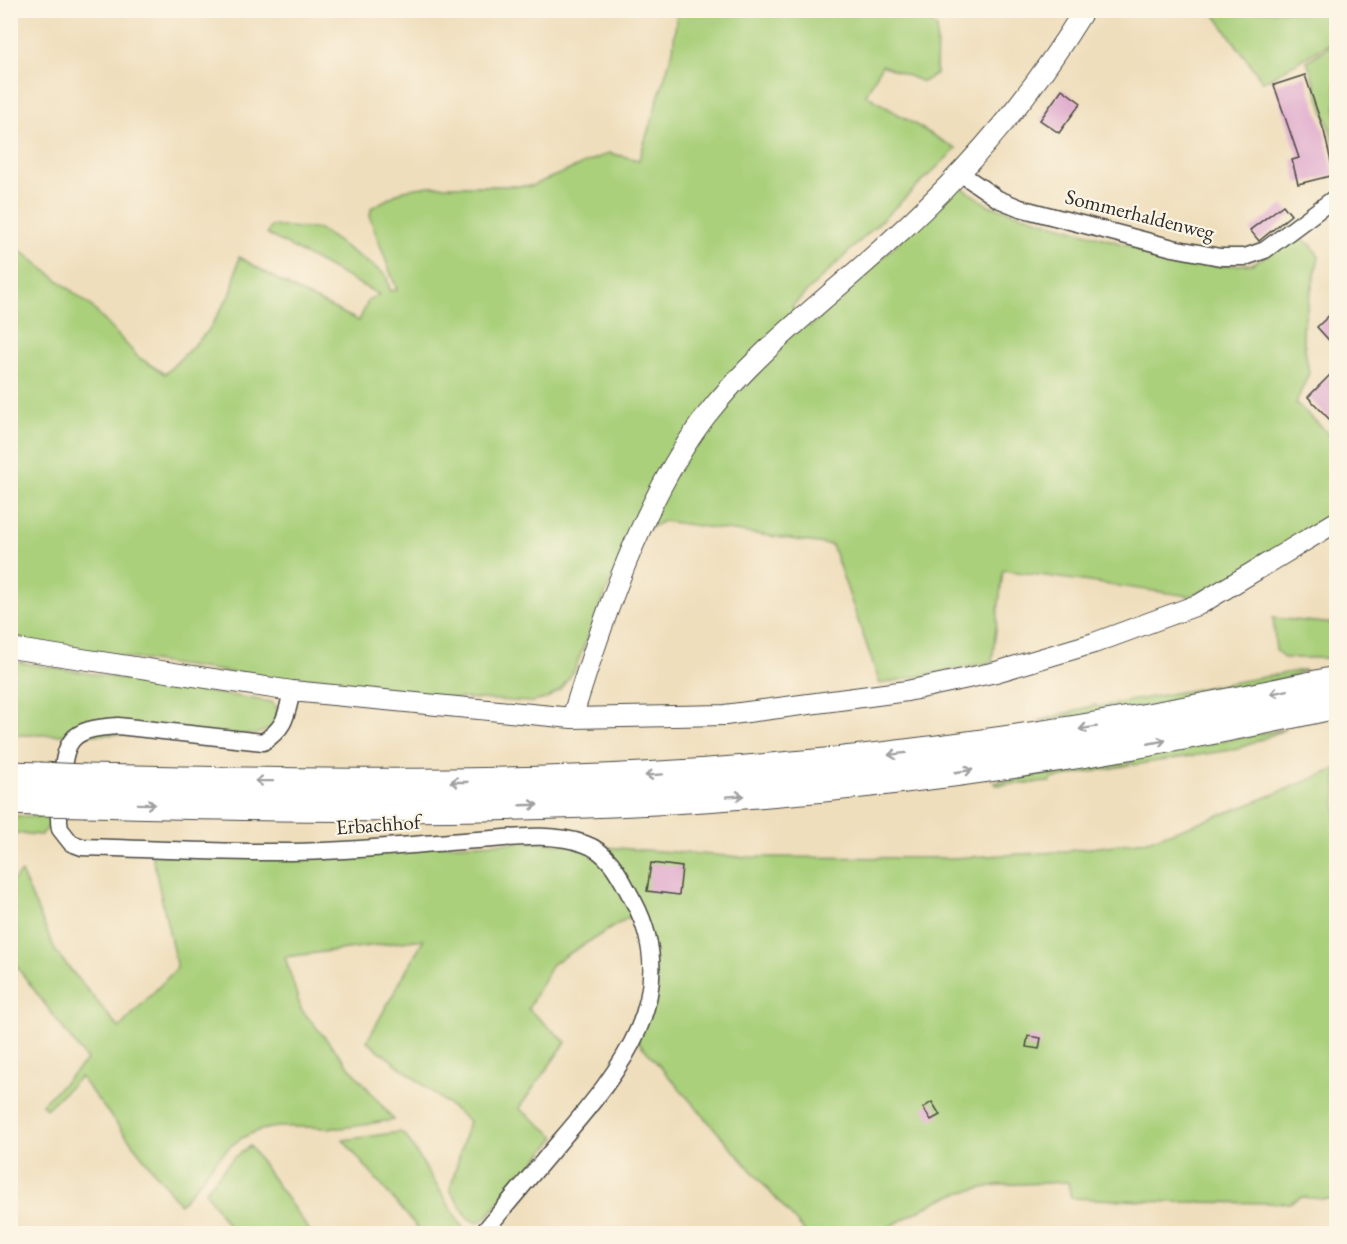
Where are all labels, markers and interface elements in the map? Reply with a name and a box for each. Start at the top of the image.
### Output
street label: Sommerhaldenweg [1063,182,1218,246]
one-way arrow [1270,687,1289,699]
one-way arrow [1078,723,1098,734]
one-way arrow [1146,736,1166,747]
one-way arrow [888,749,908,760]
one-way arrow [953,765,973,776]
one-way arrow [645,770,665,781]
one-way arrow [255,775,275,787]
one-way arrow [450,776,470,788]
one-way arrow [725,790,745,801]
one-way arrow [135,799,155,810]
one-way arrow [519,800,539,811]
street label: Erbachhof [335,807,424,840]

